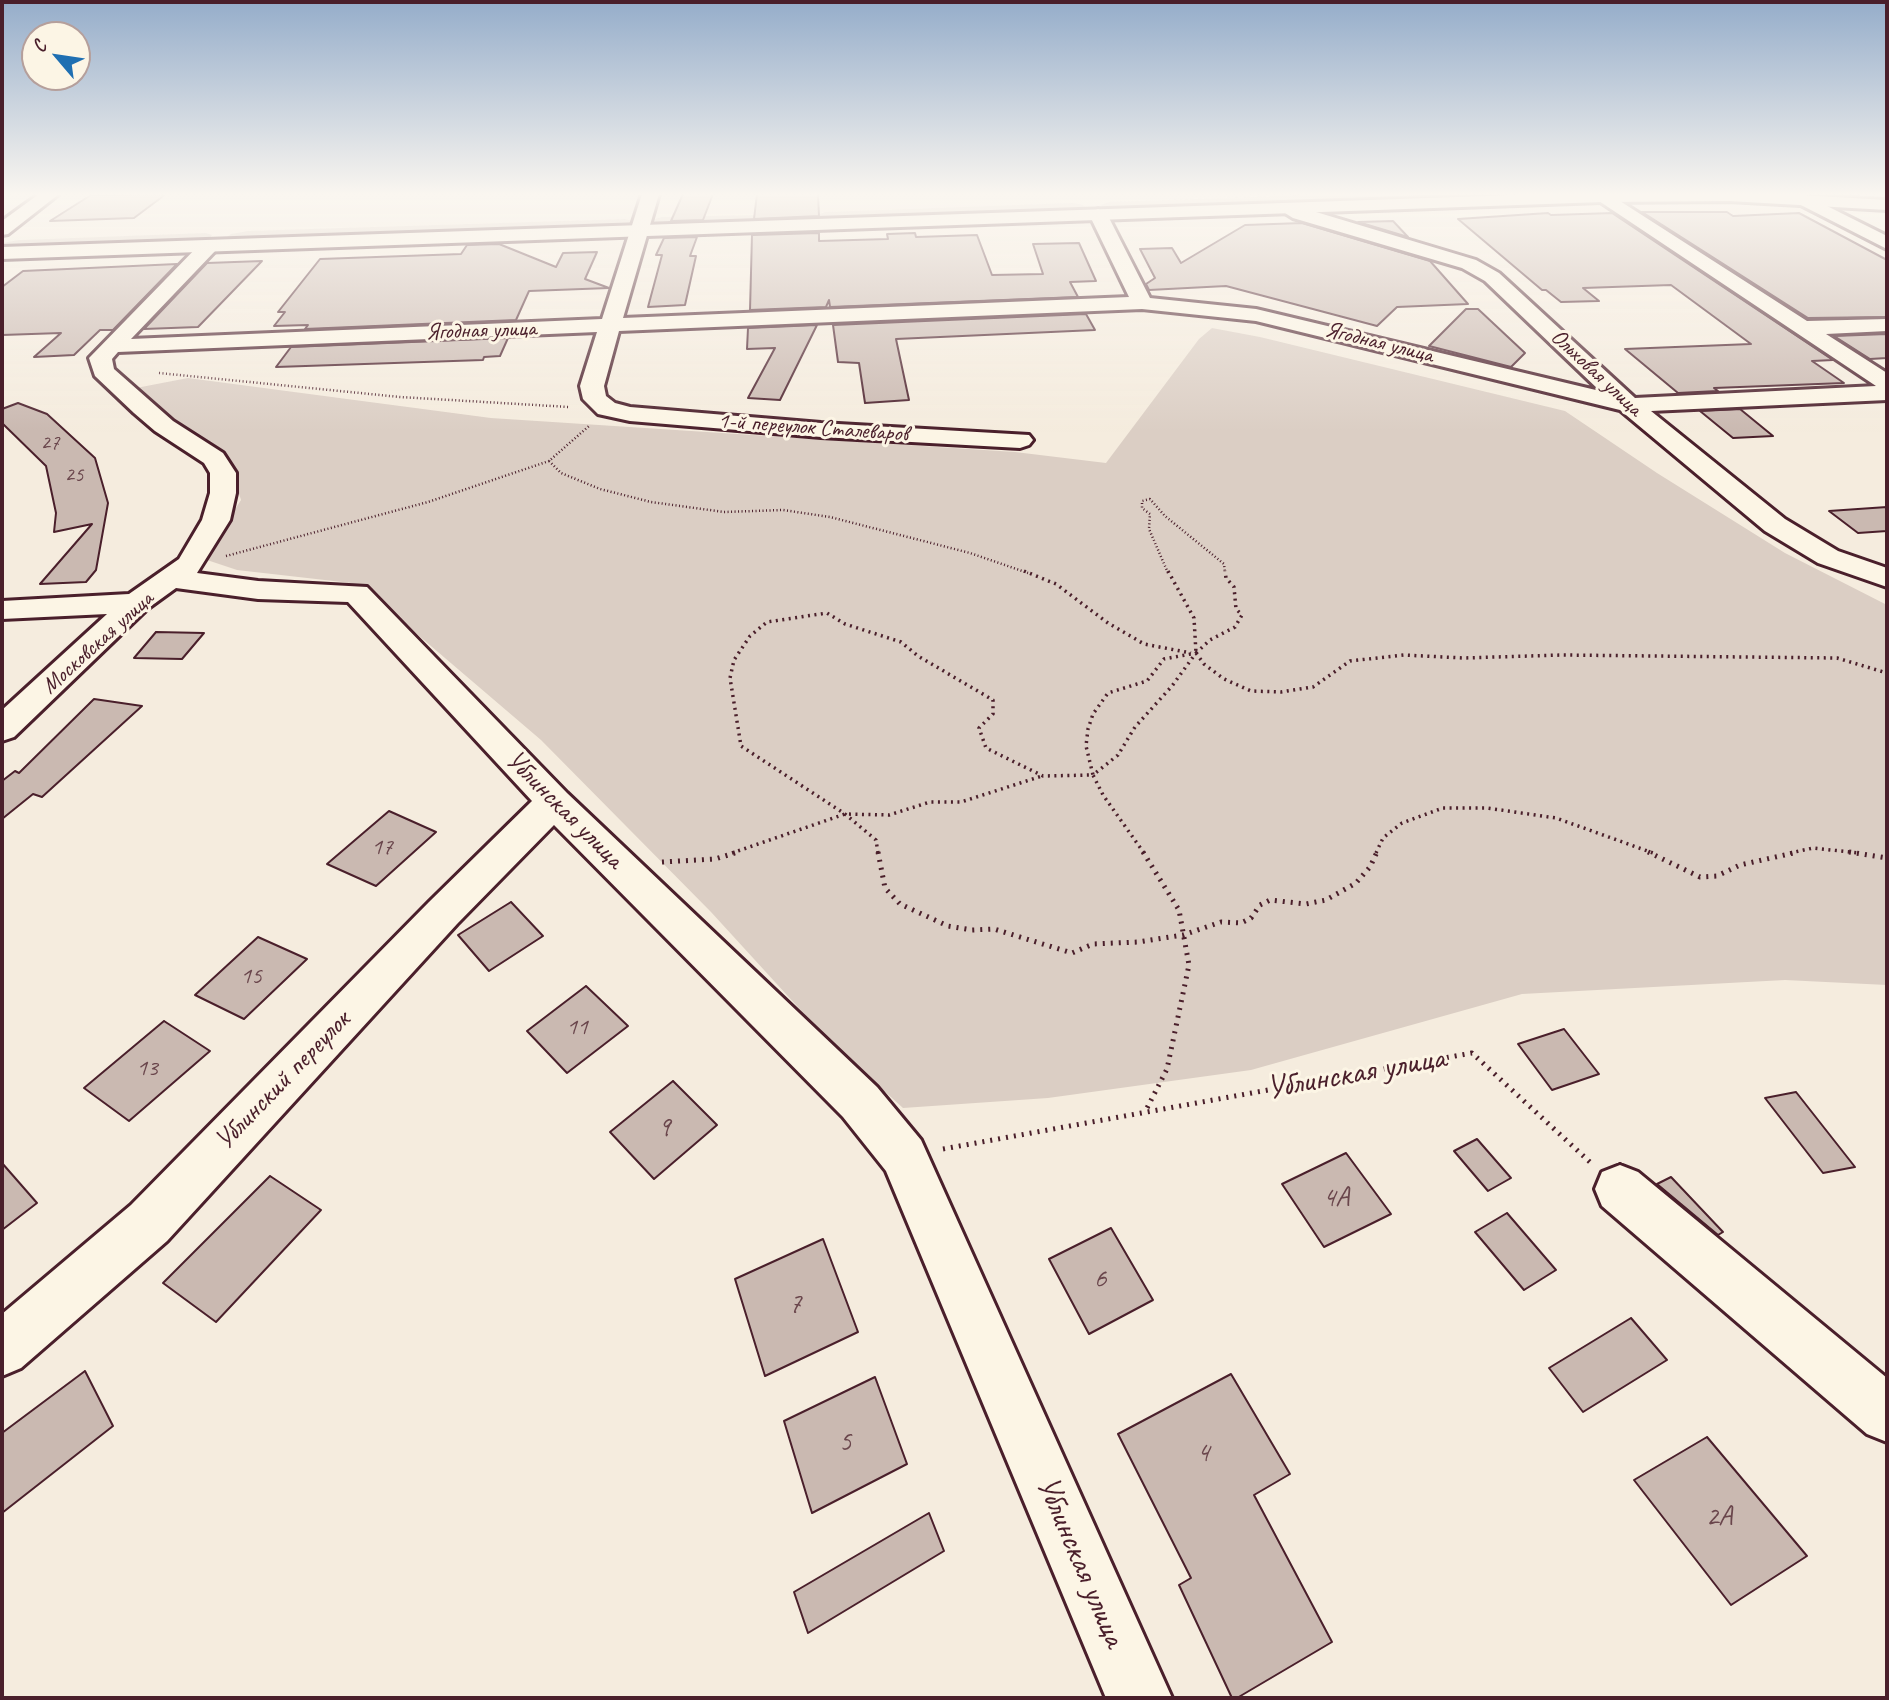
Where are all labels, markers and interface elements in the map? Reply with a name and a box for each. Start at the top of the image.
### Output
north arrow [21,21,91,91]
text: С [27,37,52,57]
street label: Ягодная улица [425,315,537,347]
street label: Ягодная улица [1322,316,1436,370]
street label: Ольховая улица [1544,324,1648,422]
street label: 1-й переулок Сталеваров [717,408,909,448]
house number: 27 [41,430,59,456]
house number: 25 [65,462,83,488]
street label: Московская улица [37,586,159,700]
street label: Ублинская улица [498,744,630,876]
house number: 17 [371,834,393,862]
house number: 15 [240,963,262,991]
street label: Ублинский переулок [208,1004,358,1158]
house number: 11 [566,1014,588,1042]
street label: Ублинская улица [1263,1039,1449,1109]
house number: 13 [136,1055,158,1083]
house number: 9 [658,1112,670,1146]
house number: 4А [1323,1182,1349,1216]
house number: 6 [1094,1263,1106,1297]
house number: 7 [789,1288,801,1322]
house number: 5 [839,1426,851,1460]
house number: 4 [1197,1437,1209,1471]
street label: Ублинская улица [1026,1471,1134,1653]
house number: 2А [1706,1501,1732,1535]

